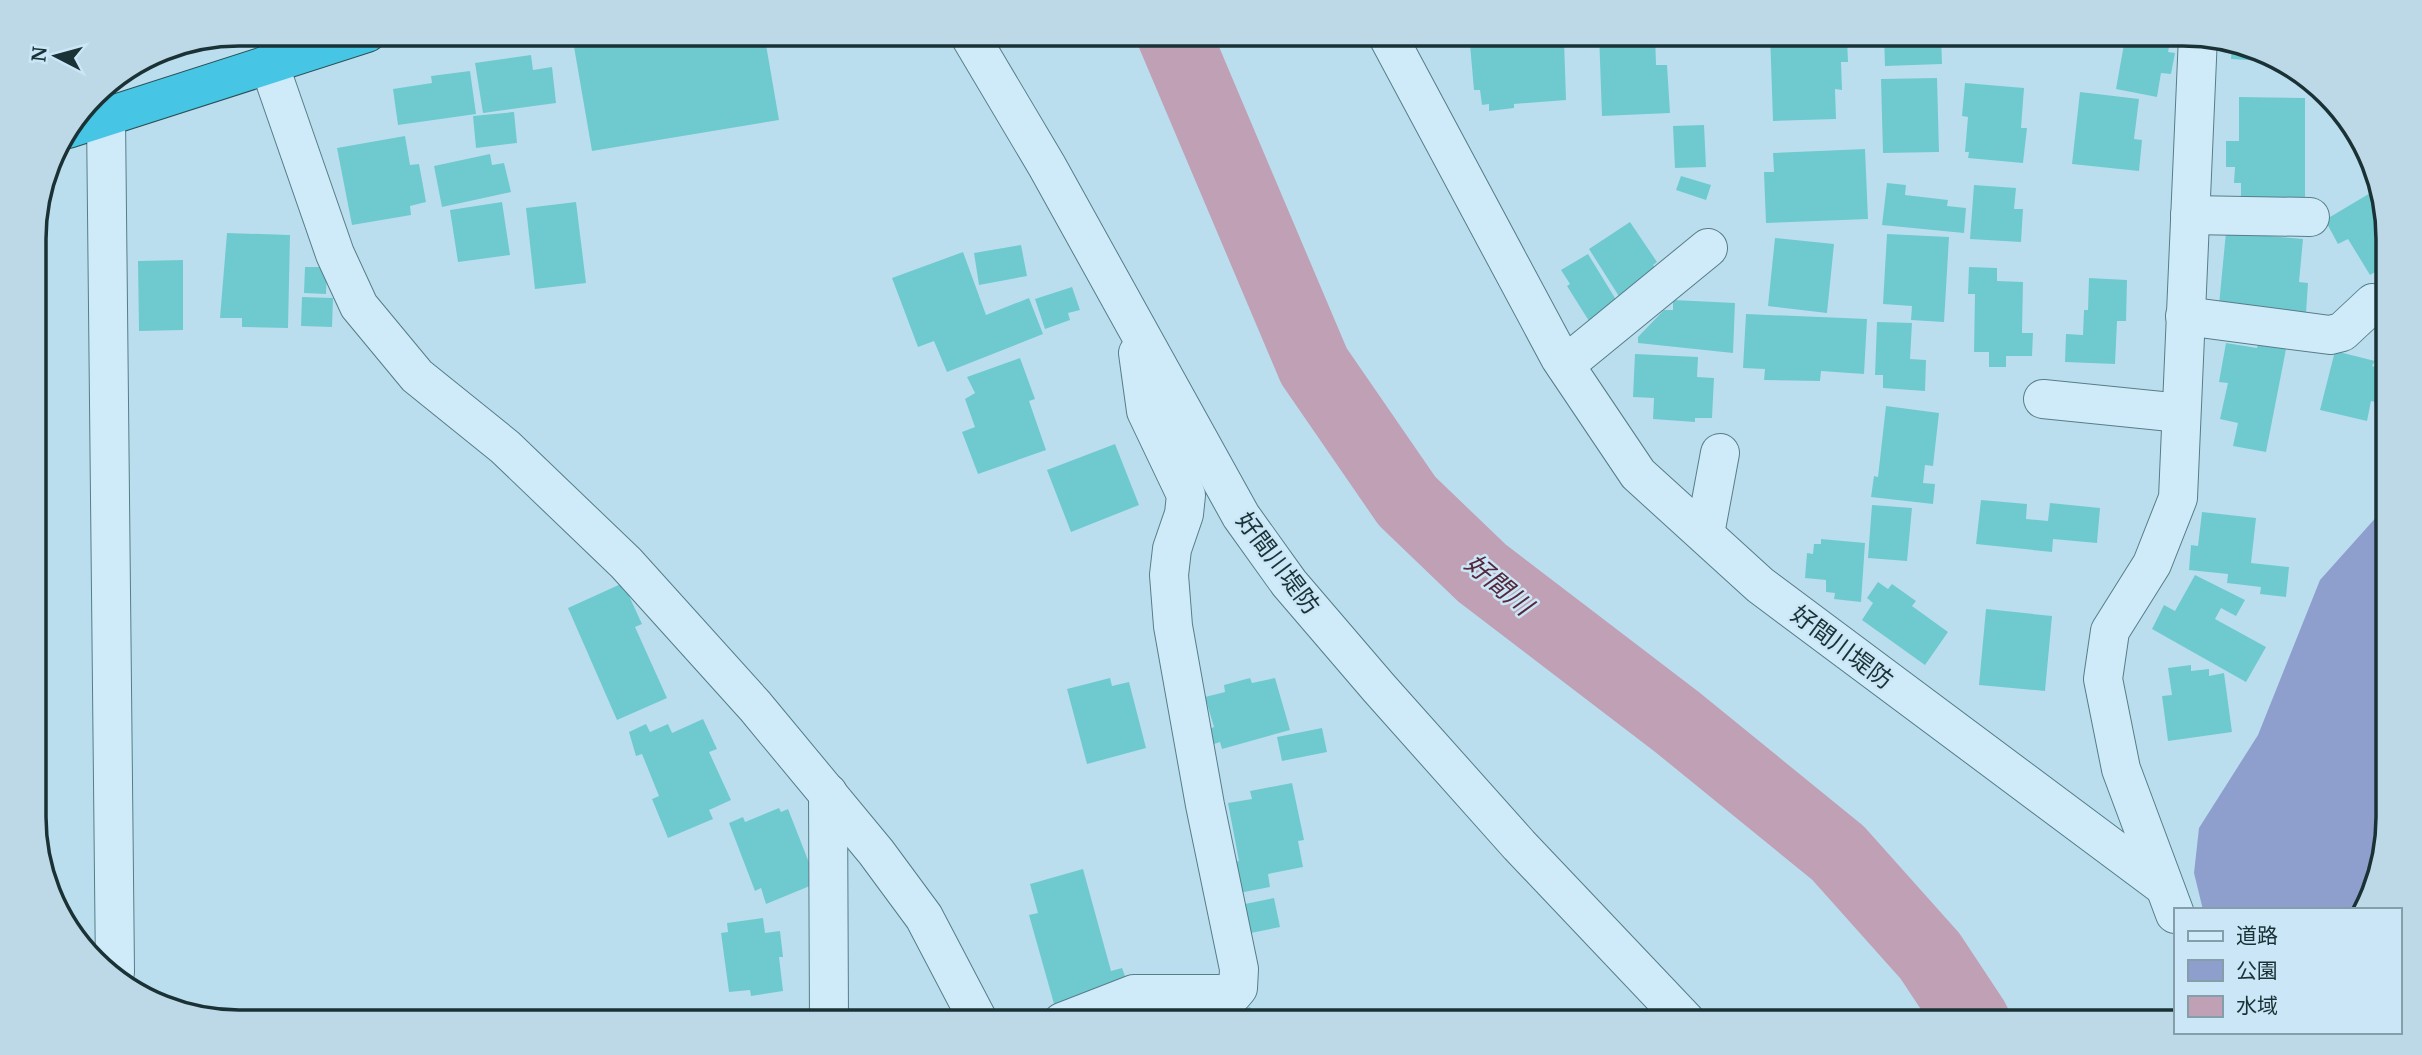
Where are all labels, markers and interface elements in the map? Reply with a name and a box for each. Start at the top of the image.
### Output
north arrow [21,21,91,91]
text: N [26,46,52,63]
street label: 好間川堤防 [1230,506,1326,620]
water label: 好間川 [1459,546,1542,624]
street label: 好間川堤防 [1785,599,1899,695]
legend [2174,908,2401,1034]
text: 道路 [2236,922,2278,949]
text: 公園 [2236,957,2278,984]
text: 水域 [2236,992,2278,1019]

